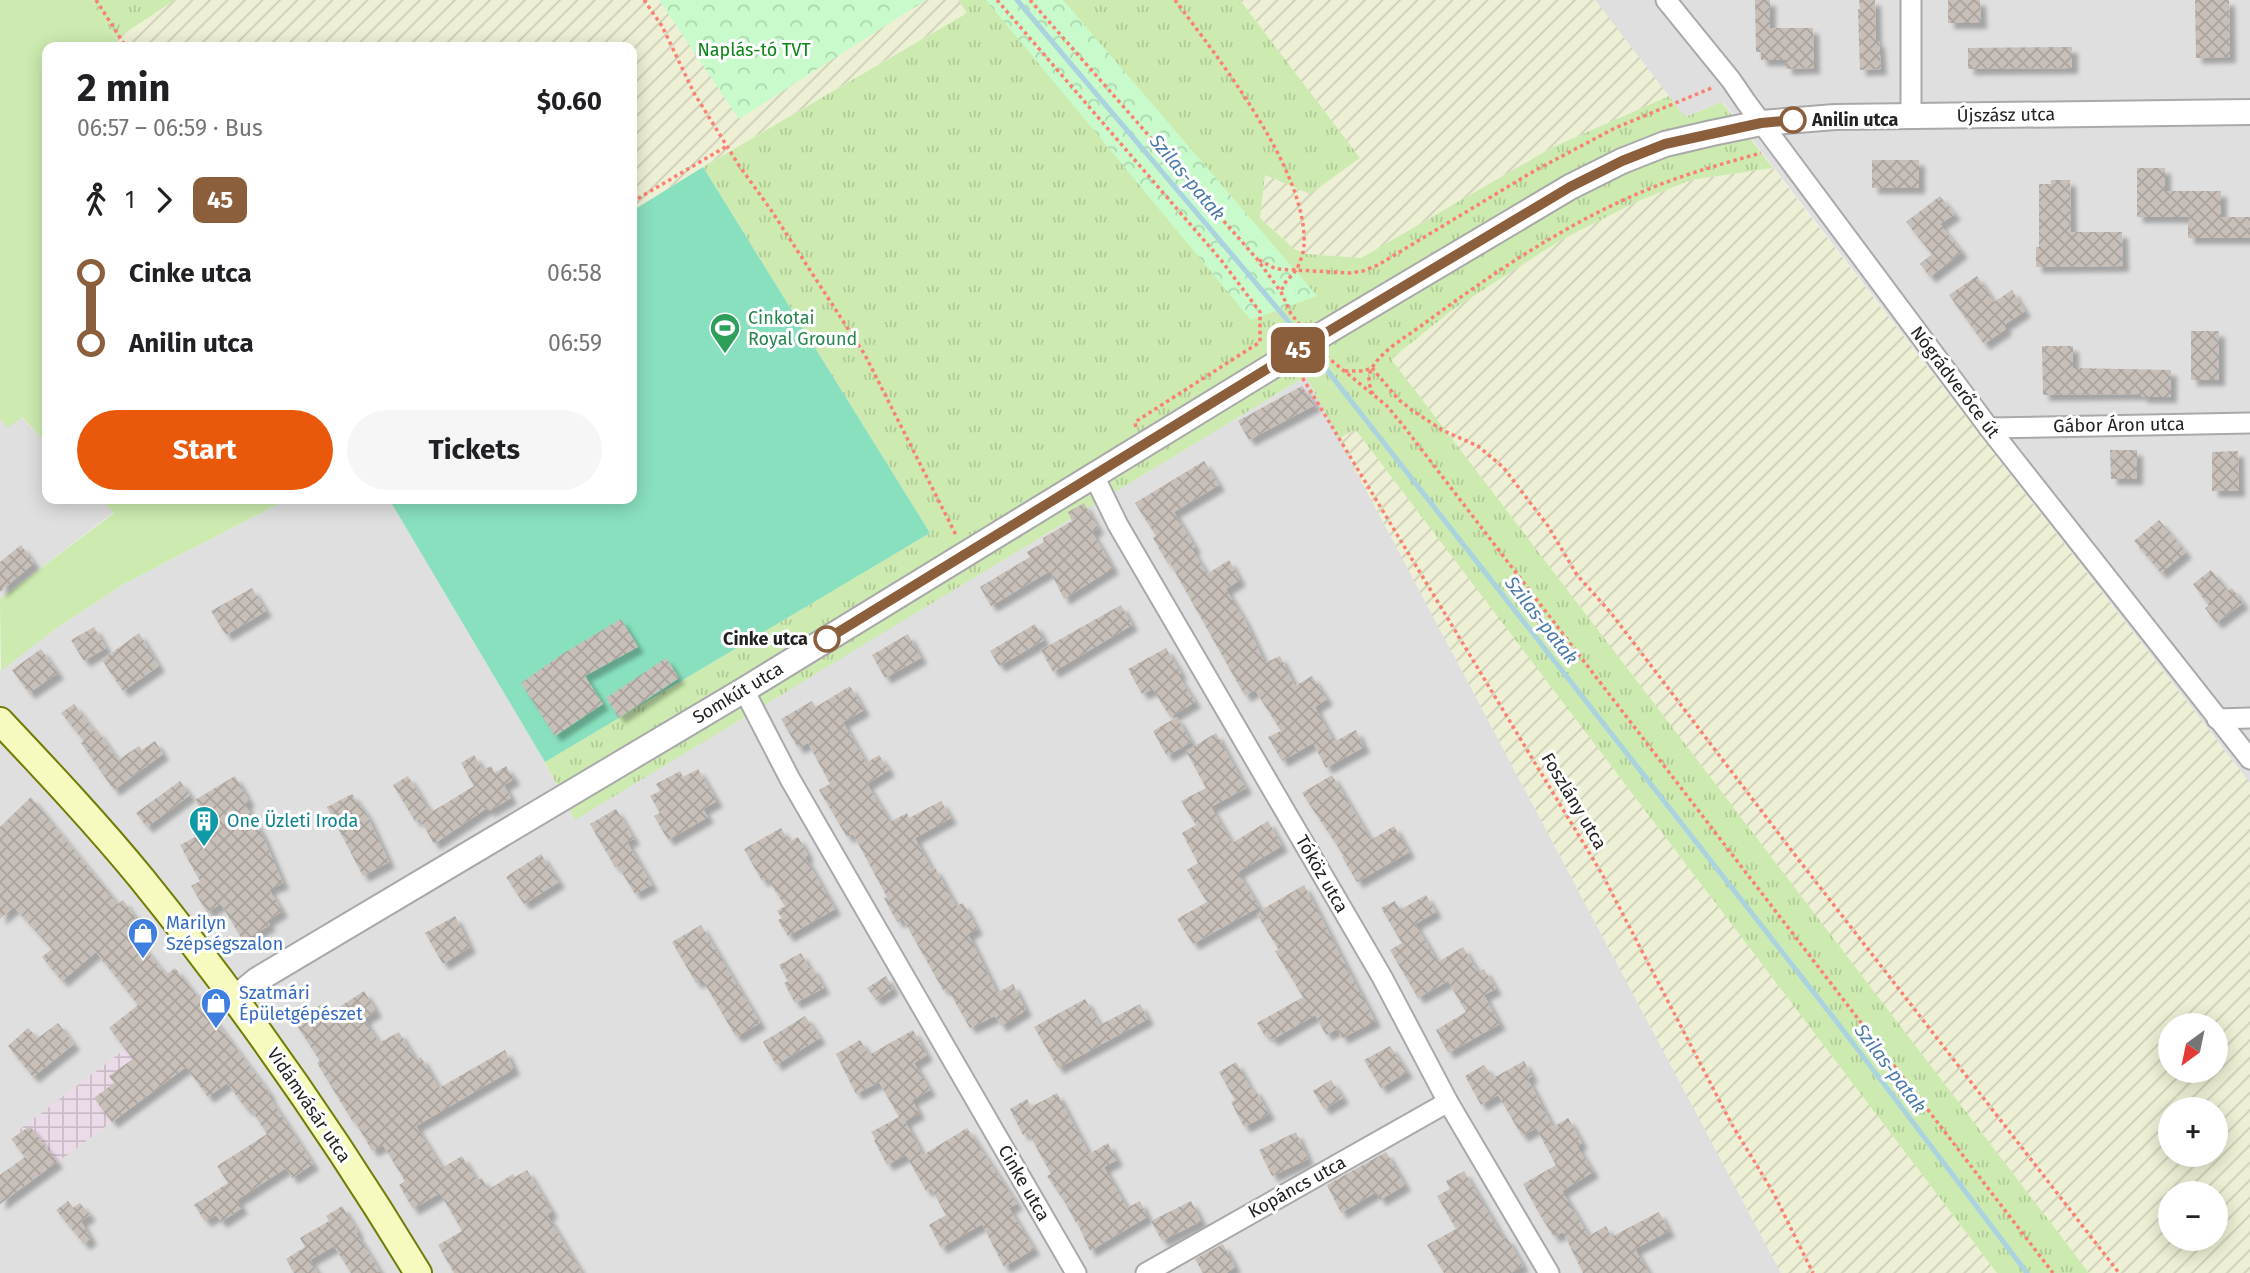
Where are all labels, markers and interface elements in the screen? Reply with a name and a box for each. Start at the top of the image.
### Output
park label: Naplás-tó TVT [697,39,811,61]
text: 2 min [77,65,170,111]
text: $0.60 [537,86,602,117]
street label: Újszász utca [1957,102,2055,127]
marker: Anilin utca [1780,107,1806,133]
place label: Anilin utca [1811,109,1899,131]
text: 06:57 – 06:59 · Bus [77,114,263,142]
water label: Szilas-patak [1144,129,1230,225]
icon: walk [77,181,115,219]
icon: forward [145,181,183,219]
text: 1 [125,186,135,214]
text: 45 [207,186,233,214]
text: Cinke utca [129,258,252,289]
text: 06:58 [547,259,602,287]
place label: Cinkotai Royal Ground [748,307,857,350]
sports icon: Cinkotai Royal Ground [708,311,742,355]
street label: Nógrádverőce út [1906,322,2005,443]
line badge: 45 [1266,327,1330,373]
text: Anilin utca [129,328,254,359]
text: 06:59 [548,329,602,357]
text: 45 [1285,336,1311,364]
button: Start [77,410,333,490]
button: Tickets [347,410,602,490]
street label: Gábor Áron utca [2053,412,2185,437]
water label: Szilas-patak [1500,571,1583,669]
marker: Cinke utca [814,626,840,652]
place label: Cinke utca [723,628,808,650]
street label: Somkút utca [689,657,787,729]
street label: Foszlány utca [1537,749,1611,853]
building icon: One Üzleti Iroda [187,804,221,848]
place label: One Üzleti Iroda [227,810,358,832]
street label: Tóköz utca [1291,831,1353,917]
place label: Marilyn Szépségszalon [166,912,283,955]
shop icon: Marilyn Szépségszalon [126,916,160,960]
place label: Szatmári Épületgépészet [239,982,363,1025]
shop icon: Szatmári Épületgépészet [199,986,233,1030]
north arrow [2158,1013,2228,1083]
map controls [2158,1013,2228,1251]
water label: Szilas-patak [1849,1019,1931,1117]
street label: Vidámvásár utca [262,1043,356,1167]
button: + [2158,1097,2228,1167]
street label: Cinke utca [993,1141,1055,1225]
street label: Kopáncs utca [1244,1151,1350,1223]
button: − [2158,1181,2228,1251]

